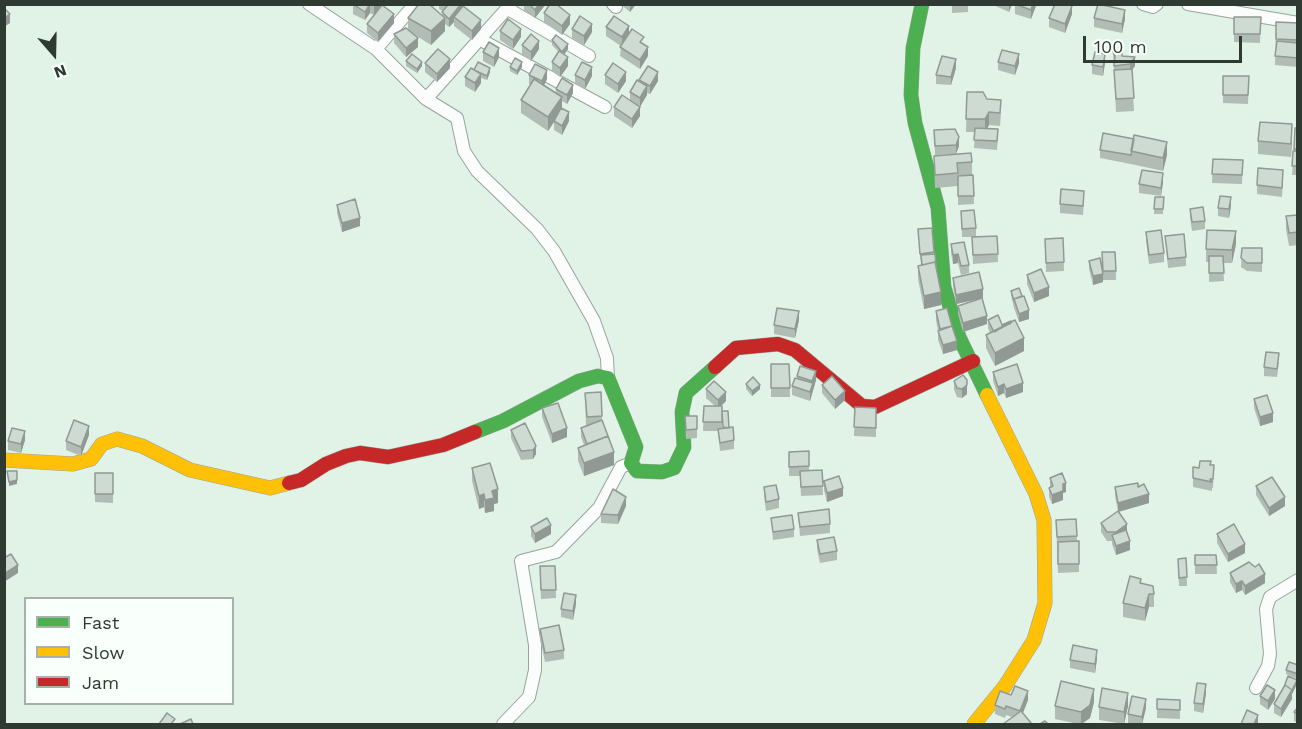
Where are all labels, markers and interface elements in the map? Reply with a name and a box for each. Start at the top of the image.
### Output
north arrow [24,24,84,84]
scale bar [1086,24,1245,62]
text: 100 m [1094,36,1147,57]
text: N [52,60,69,82]
legend [24,597,234,705]
text: Fast [82,612,119,633]
text: Slow [82,642,125,663]
text: Jam [82,672,119,693]

